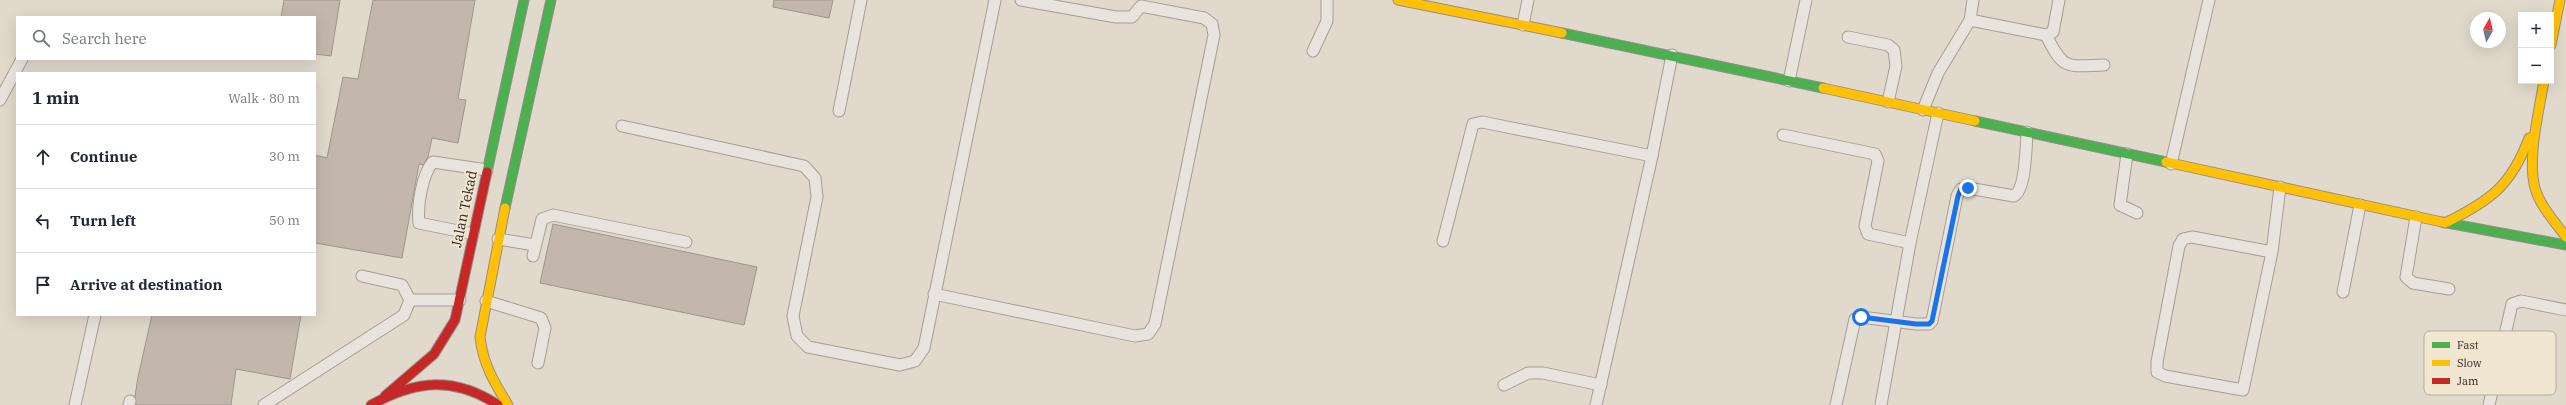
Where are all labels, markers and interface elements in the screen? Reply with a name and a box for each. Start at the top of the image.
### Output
north arrow [2470,12,2506,48]
map controls [2518,12,2554,84]
button: + [2518,12,2554,48]
search box [16,16,316,60]
icon: search [30,27,52,49]
text: Search here [62,29,147,48]
button: − [2518,48,2554,84]
text: 1 min [32,87,80,109]
text: Walk · 80 m [228,90,300,107]
icon: ahead [32,146,54,168]
text: Continue [70,147,137,166]
text: 30 m [269,148,300,165]
street label: Jalan Tekad [447,168,481,249]
route end [1959,179,1977,197]
icon: left [32,210,54,232]
text: Turn left [70,211,136,230]
text: 50 m [269,212,300,229]
icon: arrive [32,274,54,296]
text: Arrive at destination [70,275,222,294]
route start [1852,308,1870,326]
legend [2424,331,2556,395]
text: Fast [2457,338,2479,352]
text: Slow [2457,356,2482,370]
text: Jam [2457,374,2479,388]

